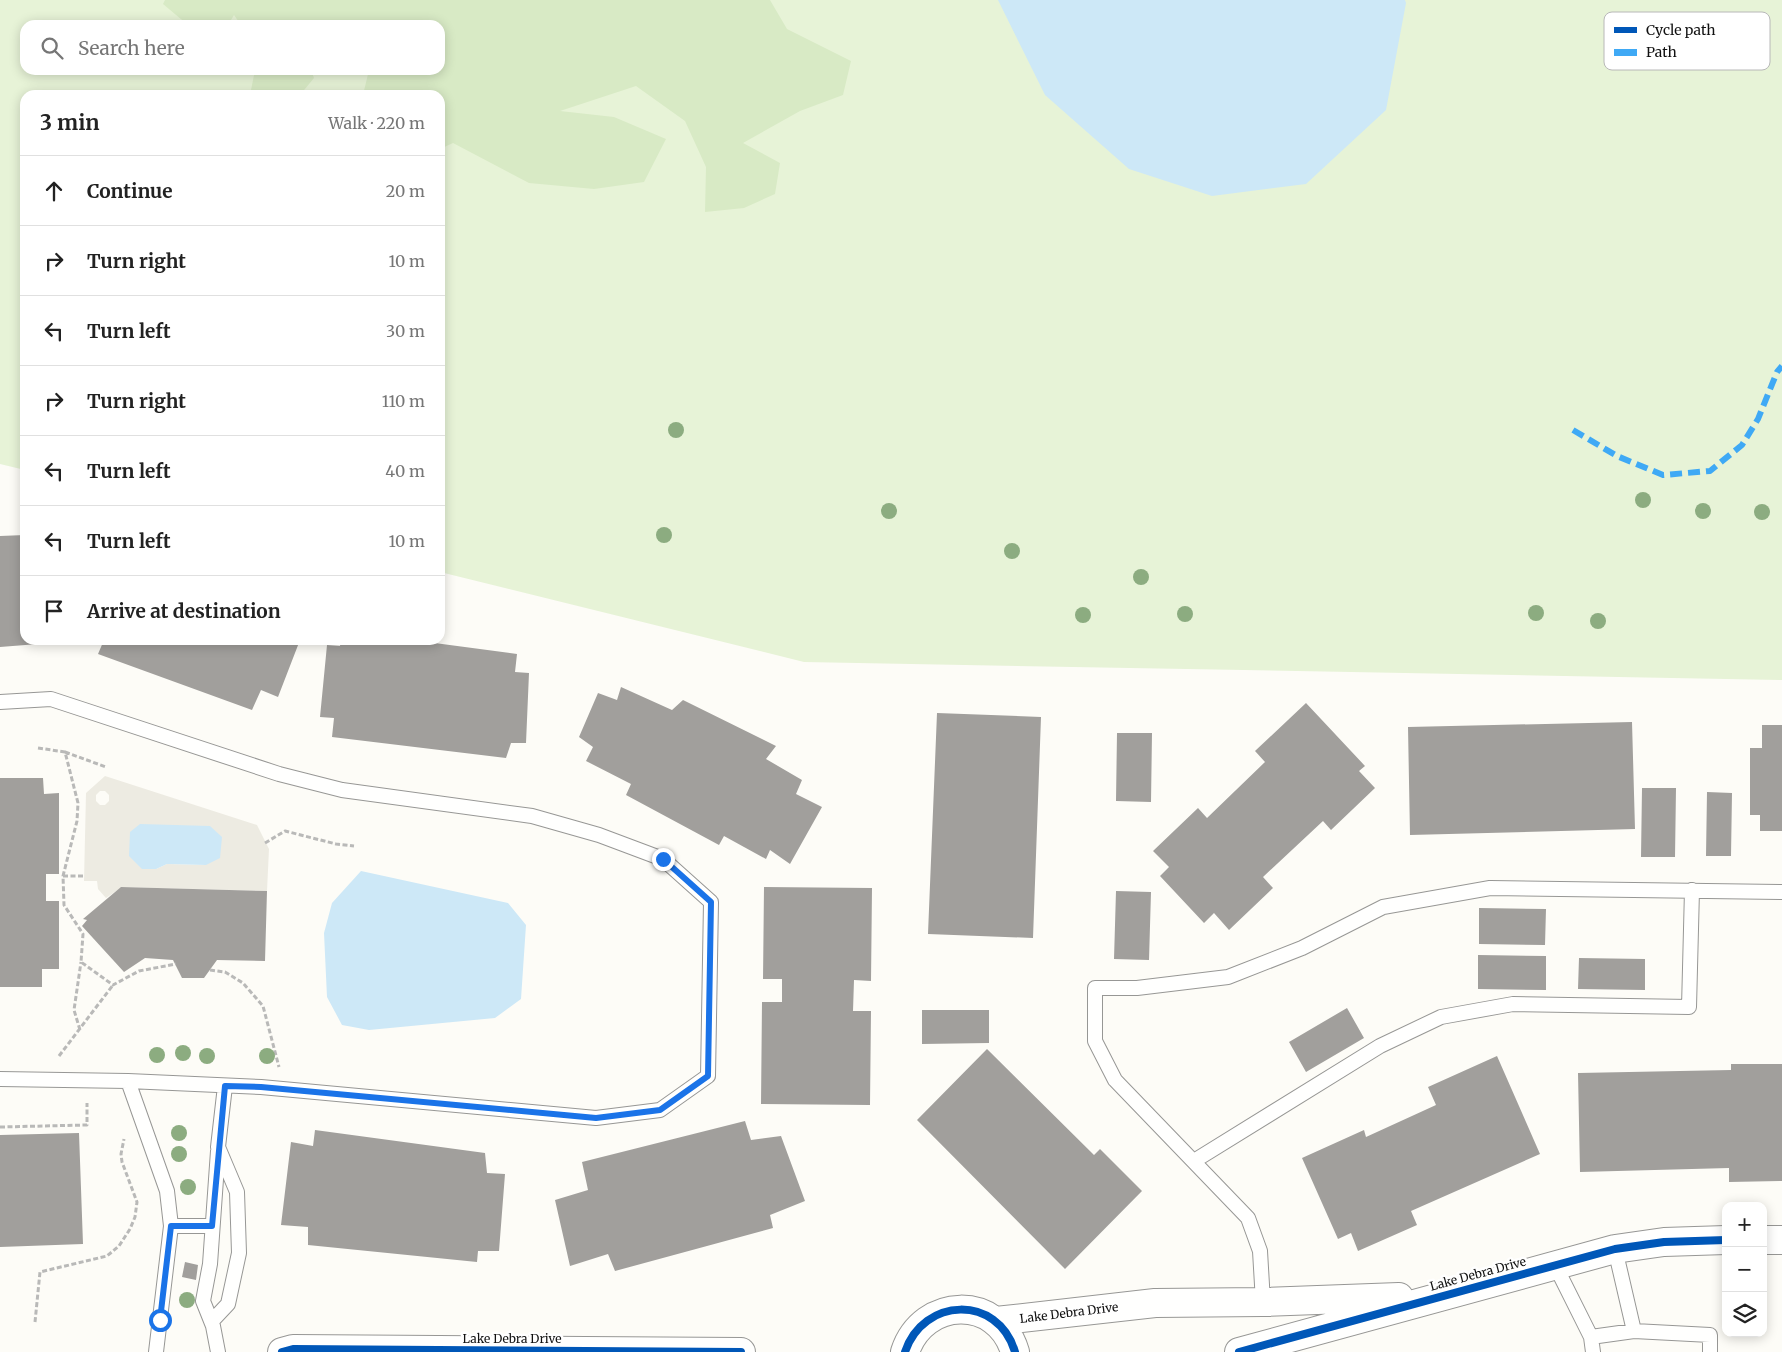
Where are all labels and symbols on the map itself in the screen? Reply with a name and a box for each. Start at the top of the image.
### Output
legend [1604,12,1770,70]
text: Cycle path [1646,21,1716,39]
text: Path [1646,43,1677,61]
route end [652,848,675,871]
street label: Lake Debra Drive [1428,1253,1528,1294]
street label: Lake Debra Drive [1019,1299,1119,1326]
route start [149,1309,172,1332]
street label: Lake Debra Drive [462,1331,562,1346]

